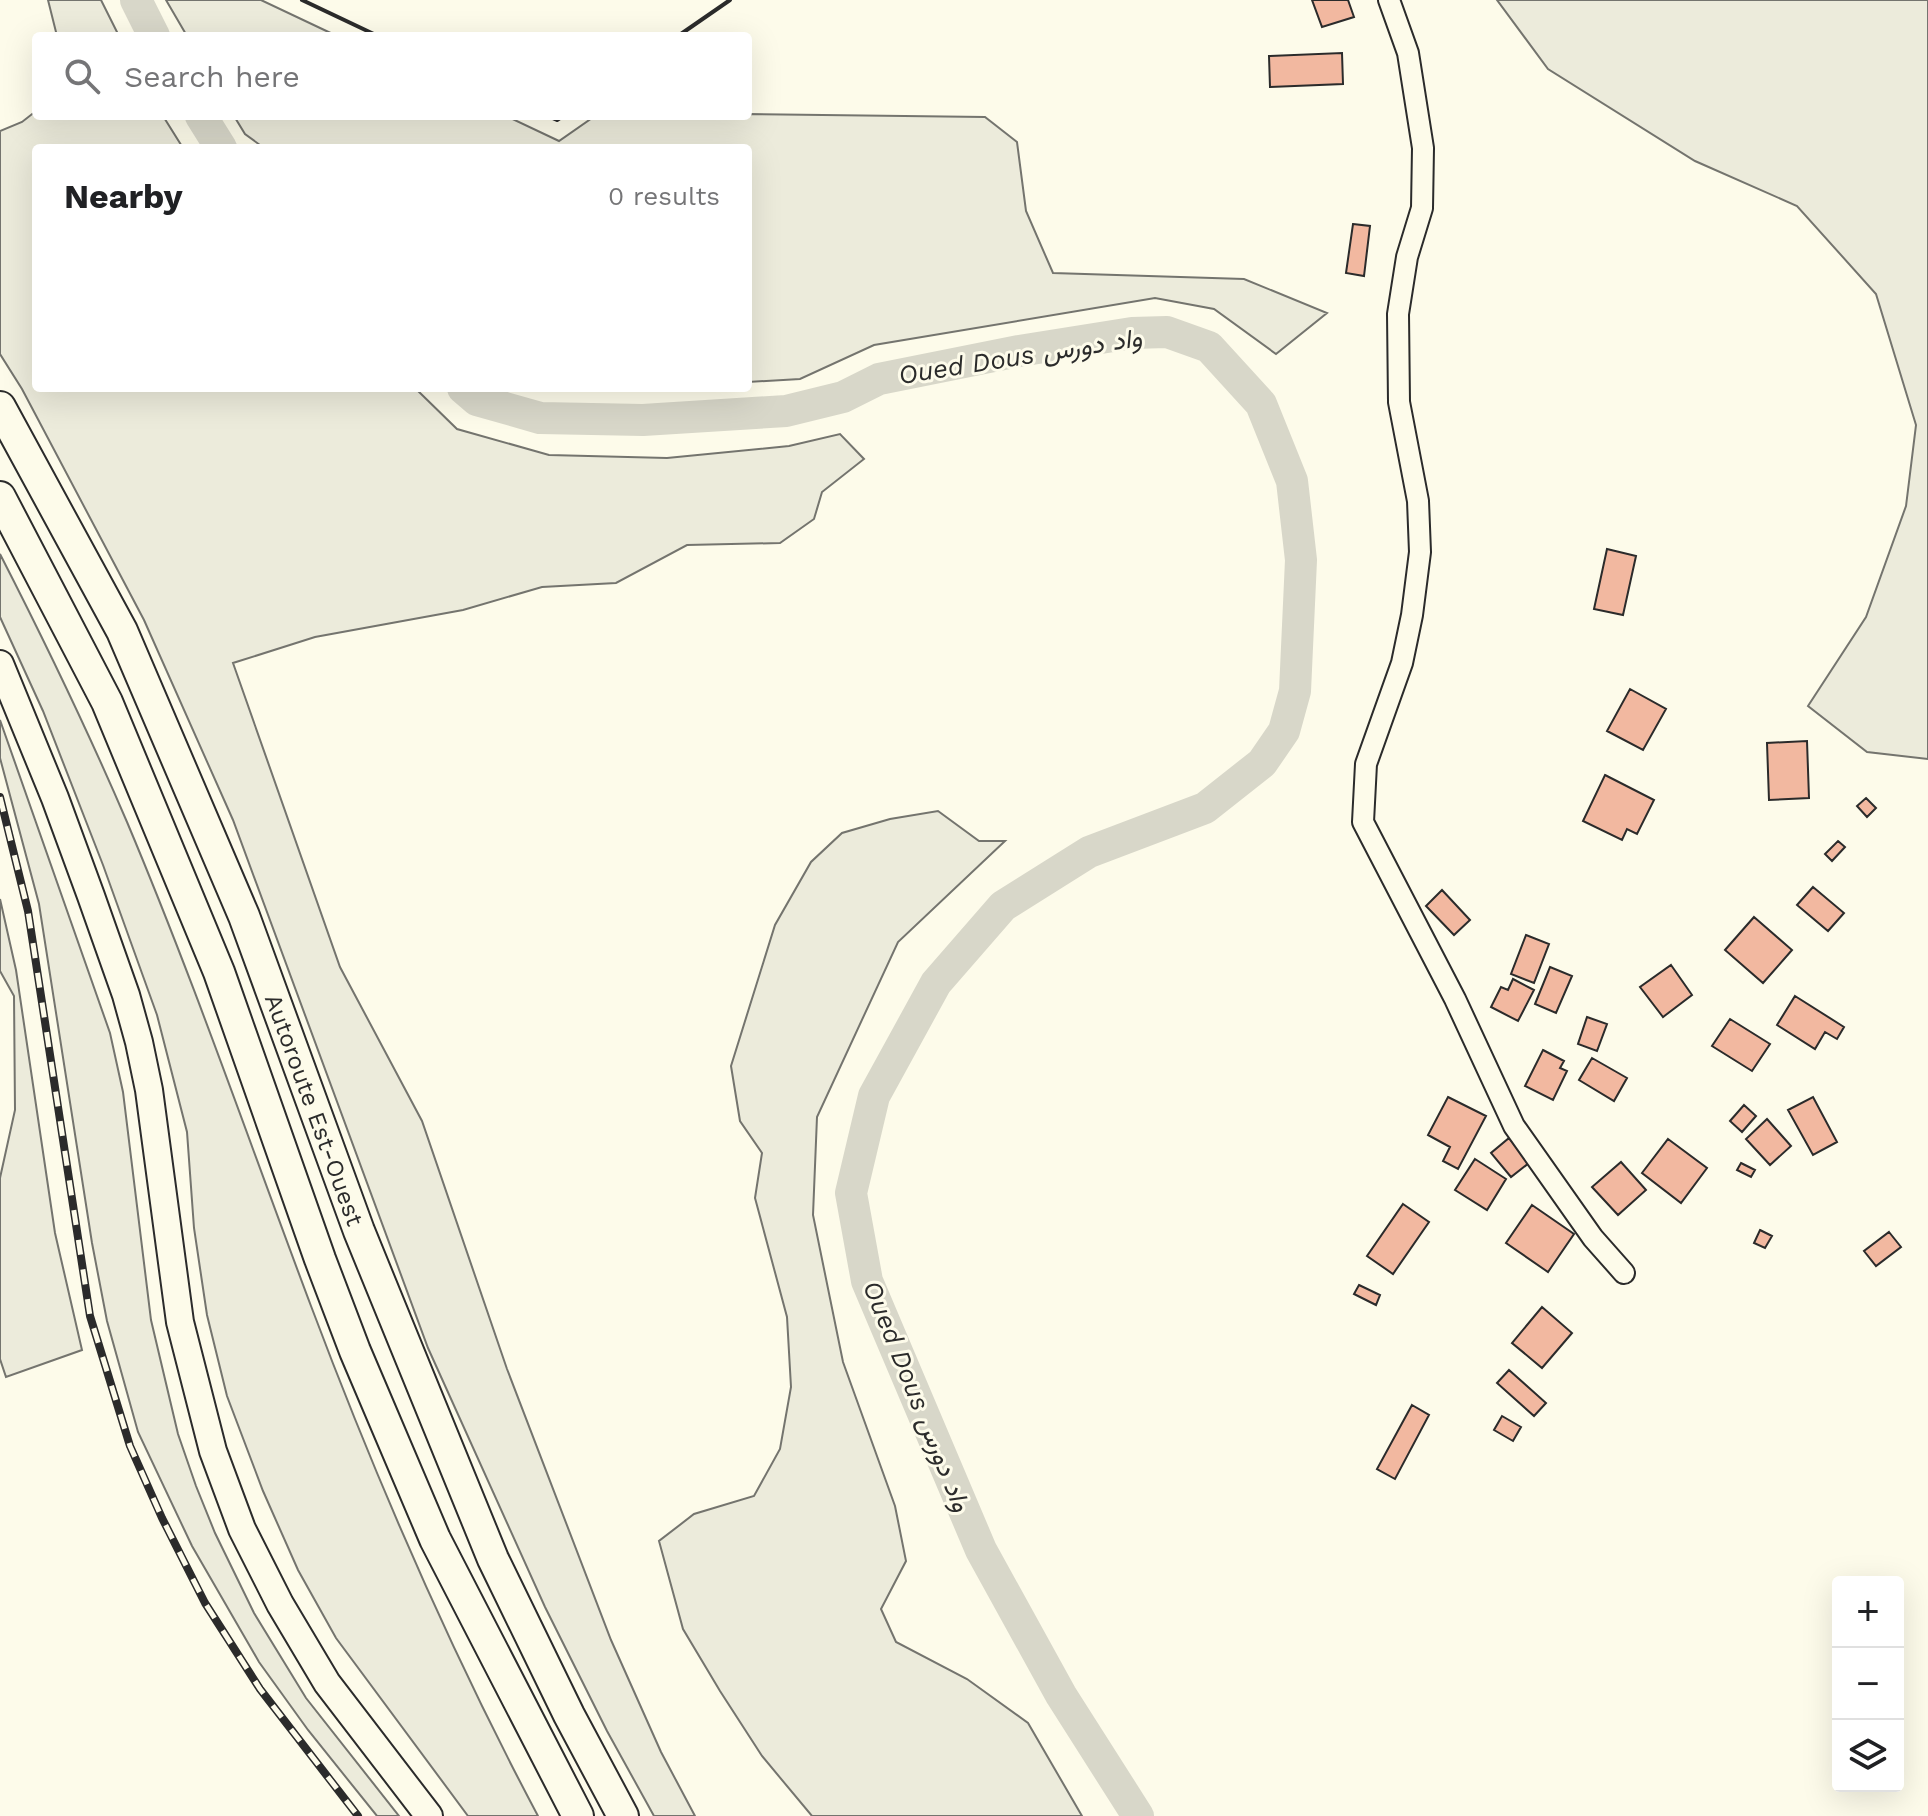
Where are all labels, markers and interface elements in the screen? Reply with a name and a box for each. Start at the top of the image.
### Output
search box [32,32,752,120]
icon: search [60,54,104,98]
text: Search here [124,59,300,94]
text: Nearby [64,176,183,216]
text: 0 results [608,181,720,211]
water label: Oued Dous واد دورس [896,322,1144,391]
street label: Autoroute Est-Ouest [259,990,369,1230]
water label: Oued Dous واد دورس [856,1276,977,1516]
map controls [1832,1576,1904,1792]
button: + [1832,1576,1904,1648]
button: − [1832,1648,1904,1720]
button: layers [1832,1720,1904,1792]

